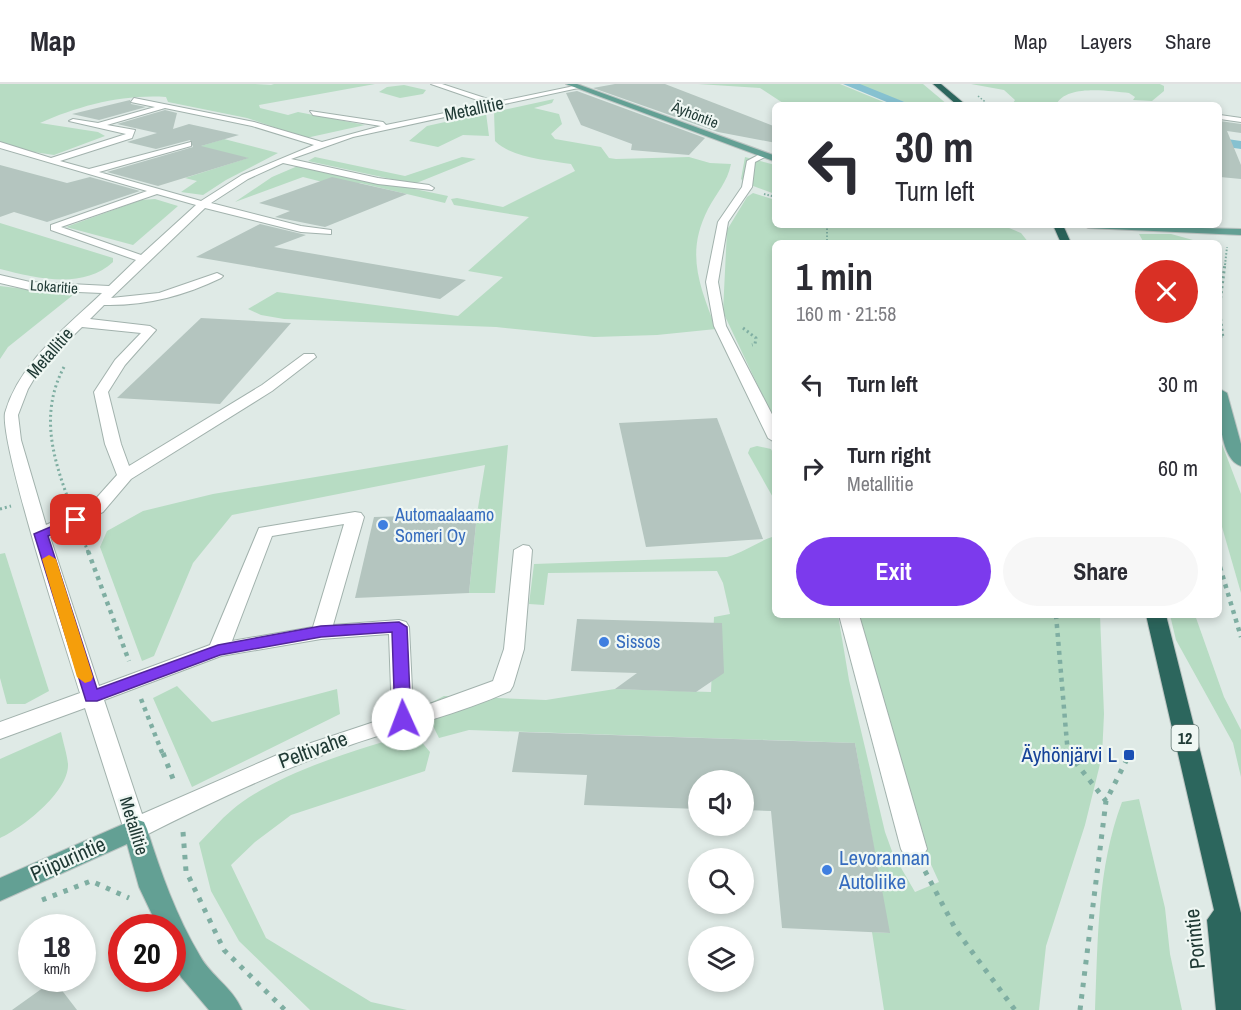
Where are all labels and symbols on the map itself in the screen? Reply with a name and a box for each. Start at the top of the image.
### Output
street label: Metallitie [442,90,506,127]
street label: Äyhöntie [668,96,722,133]
street label: Lokaritie [29,274,79,299]
street label: Metallitie [21,322,79,383]
pin [50,494,101,545]
place label: Automaalaamo Someri Oy [394,502,494,548]
marker: Automaalaamo Someri Oy [376,518,390,532]
place label: Sissos [616,629,660,654]
marker: Sissos [597,635,611,649]
position arrow [371,687,435,751]
street label: Peltivahe [274,724,352,775]
road number: 12 [1172,725,1198,751]
place label: Äyhönjärvi L [1021,740,1117,769]
marker: Äyhönjärvi L [1122,748,1136,762]
street label: Metallitie [114,794,155,858]
street label: Piipurintie [26,829,110,888]
place label: Levorannan Autoliike [838,843,930,896]
marker: Levorannan Autoliike [820,863,834,877]
street label: Porintie [1177,908,1212,971]
speed limit sign: 20 [108,914,186,992]

